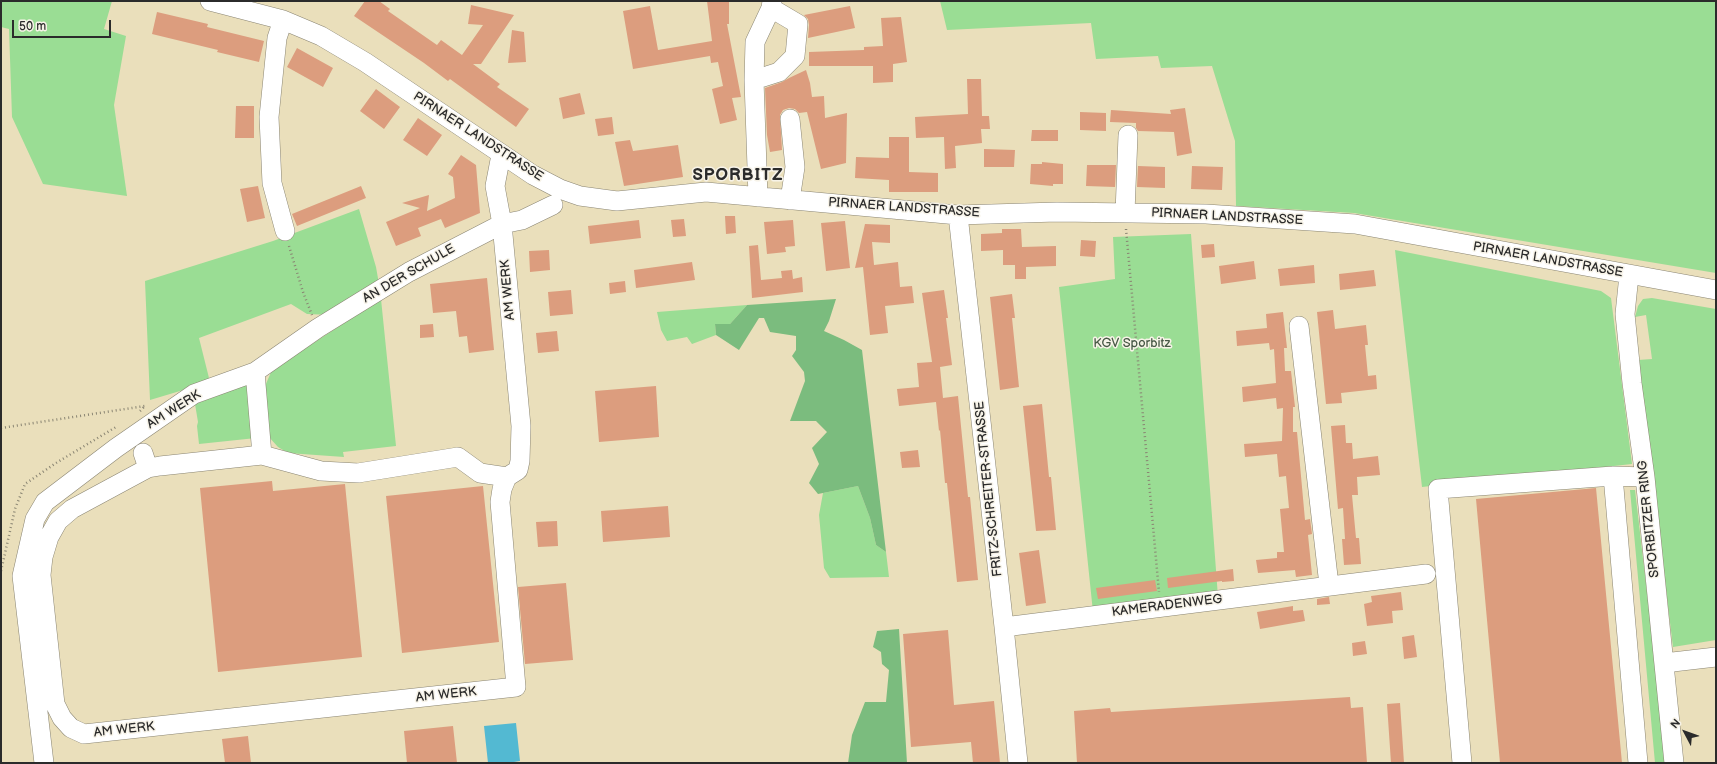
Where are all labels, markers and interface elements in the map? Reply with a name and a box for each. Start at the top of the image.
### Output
scale bar [14,12,113,38]
text: 50 m [19,19,46,34]
street label: PIRNAER LANDSTRASSE [410,89,546,185]
district label: SPORBITZ [693,166,783,186]
street label: PIRNAER LANDSTRASSE [828,195,980,221]
street label: PIRNAER LANDSTRASSE [1151,205,1303,229]
street label: PIRNAER LANDSTRASSE [1472,239,1624,281]
street label: AN DER SCHULE [360,241,458,307]
street label: AM WERK [498,259,518,321]
park label: KGV Sporbitz [1093,336,1171,352]
street label: AM WERK [144,387,204,433]
street label: FRITZ-SCHREITER-STRASSE [972,401,1006,577]
street label: SPORBITZER RING [1635,459,1663,579]
street label: KAMERADENWEG [1111,591,1223,621]
street label: AM WERK [415,684,477,706]
north arrow [1665,712,1705,752]
text: N [1668,716,1683,731]
street label: AM WERK [93,719,155,741]

